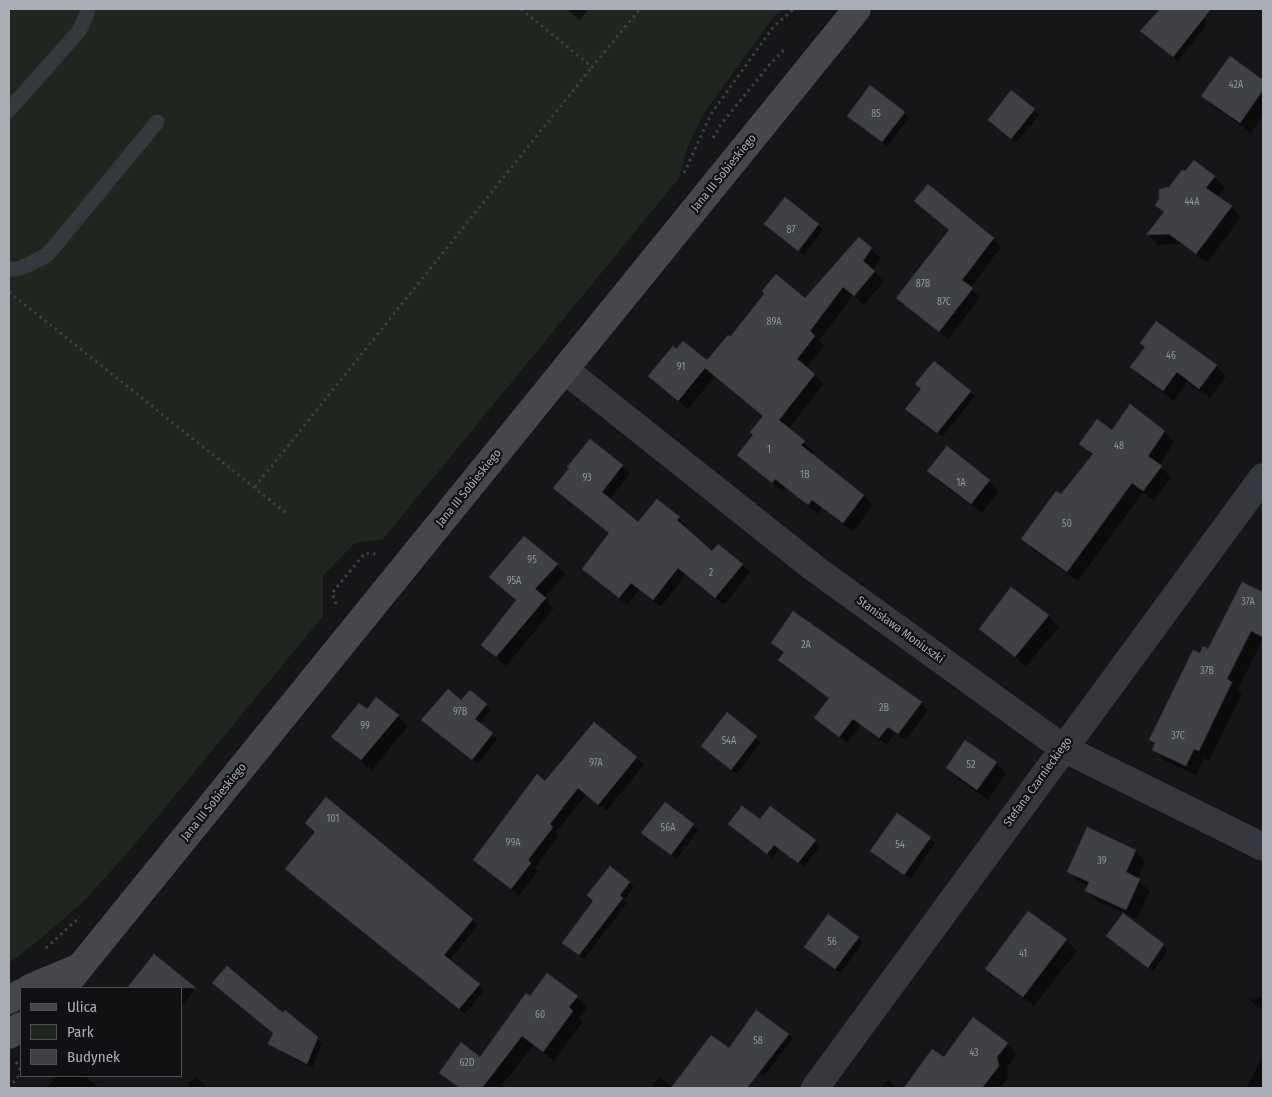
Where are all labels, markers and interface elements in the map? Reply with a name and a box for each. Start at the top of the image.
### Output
house number: 42A [1229,79,1243,91]
house number: 85 [871,108,881,120]
street label: Jana III Sobieskiego [688,131,760,215]
house number: 44A [1185,196,1199,208]
house number: 87 [787,224,795,236]
house number: 87B [916,278,930,290]
house number: 87C [937,296,951,308]
house number: 89A [767,316,781,328]
house number: 46 [1166,350,1176,362]
house number: 91 [677,361,685,373]
house number: 48 [1114,440,1124,452]
house number: 1 [767,444,771,456]
street label: Jana III Sobieskiego [433,446,505,530]
house number: 1B [800,469,810,481]
house number: 93 [582,472,592,484]
house number: 1A [956,477,966,489]
house number: 50 [1062,518,1072,530]
house number: 95 [527,554,537,566]
house number: 2 [709,567,713,579]
house number: 95A [507,575,521,587]
street label: Stanisława Moniuszki [853,593,947,667]
house number: 37A [1241,596,1255,608]
house number: 2A [801,639,811,651]
house number: 37B [1200,665,1214,677]
house number: 2B [879,702,889,714]
house number: 97B [453,706,467,718]
house number: 99 [360,720,370,732]
house number: 37C [1171,730,1185,742]
street label: Stefana Czarnieckiego [1001,734,1075,830]
house number: 54A [722,735,736,747]
house number: 97A [589,757,603,769]
house number: 52 [967,759,975,771]
street label: Jana III Sobieskiego [178,760,250,844]
house number: 101 [327,813,339,825]
house number: 56A [661,822,675,834]
house number: 99A [506,837,520,849]
house number: 54 [895,839,905,851]
house number: 39 [1097,855,1107,867]
house number: 56 [827,936,837,948]
house number: 41 [1019,948,1027,960]
legend [20,987,182,1077]
text: Ulica [67,998,97,1016]
house number: 60 [535,1009,545,1021]
text: Park [67,1023,94,1041]
house number: 58 [753,1035,763,1047]
house number: 43 [969,1047,979,1059]
text: Budynek [67,1048,120,1066]
house number: 62D [459,1057,475,1069]

